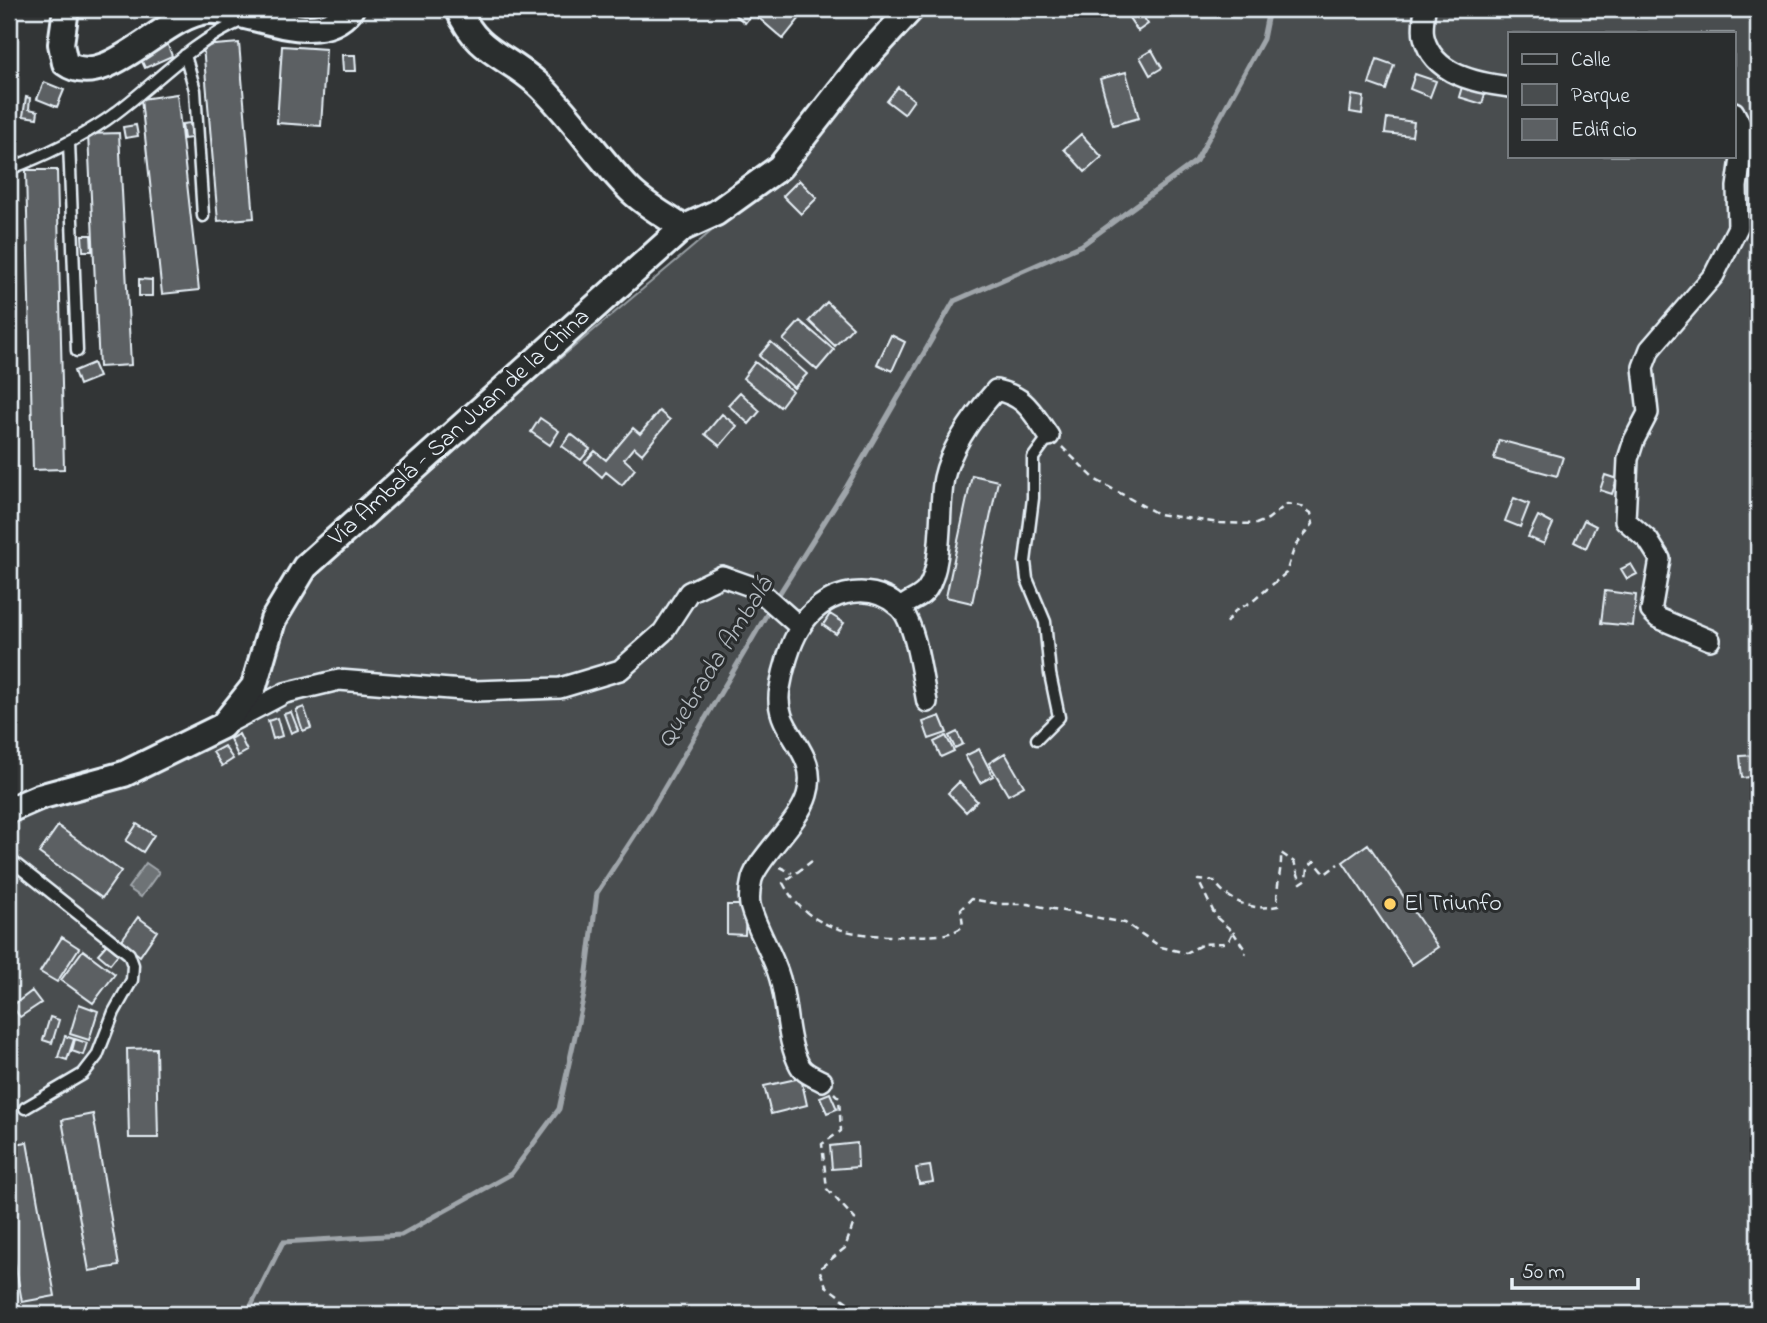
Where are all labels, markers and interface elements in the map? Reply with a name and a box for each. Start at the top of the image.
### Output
legend [1508,32,1736,158]
text: Calle [1571,46,1611,76]
text: Parque [1571,82,1630,112]
text: Edificio [1571,116,1637,146]
street label: Vía Ambalá - San Juan de la China [321,301,599,556]
water label: Quebrada Ambalá [648,568,785,756]
place label: El Triunfo [1404,887,1502,922]
marker: El Triunfo [1382,896,1398,912]
scale bar [1512,1246,1638,1290]
text: 50 m [1522,1258,1565,1288]

